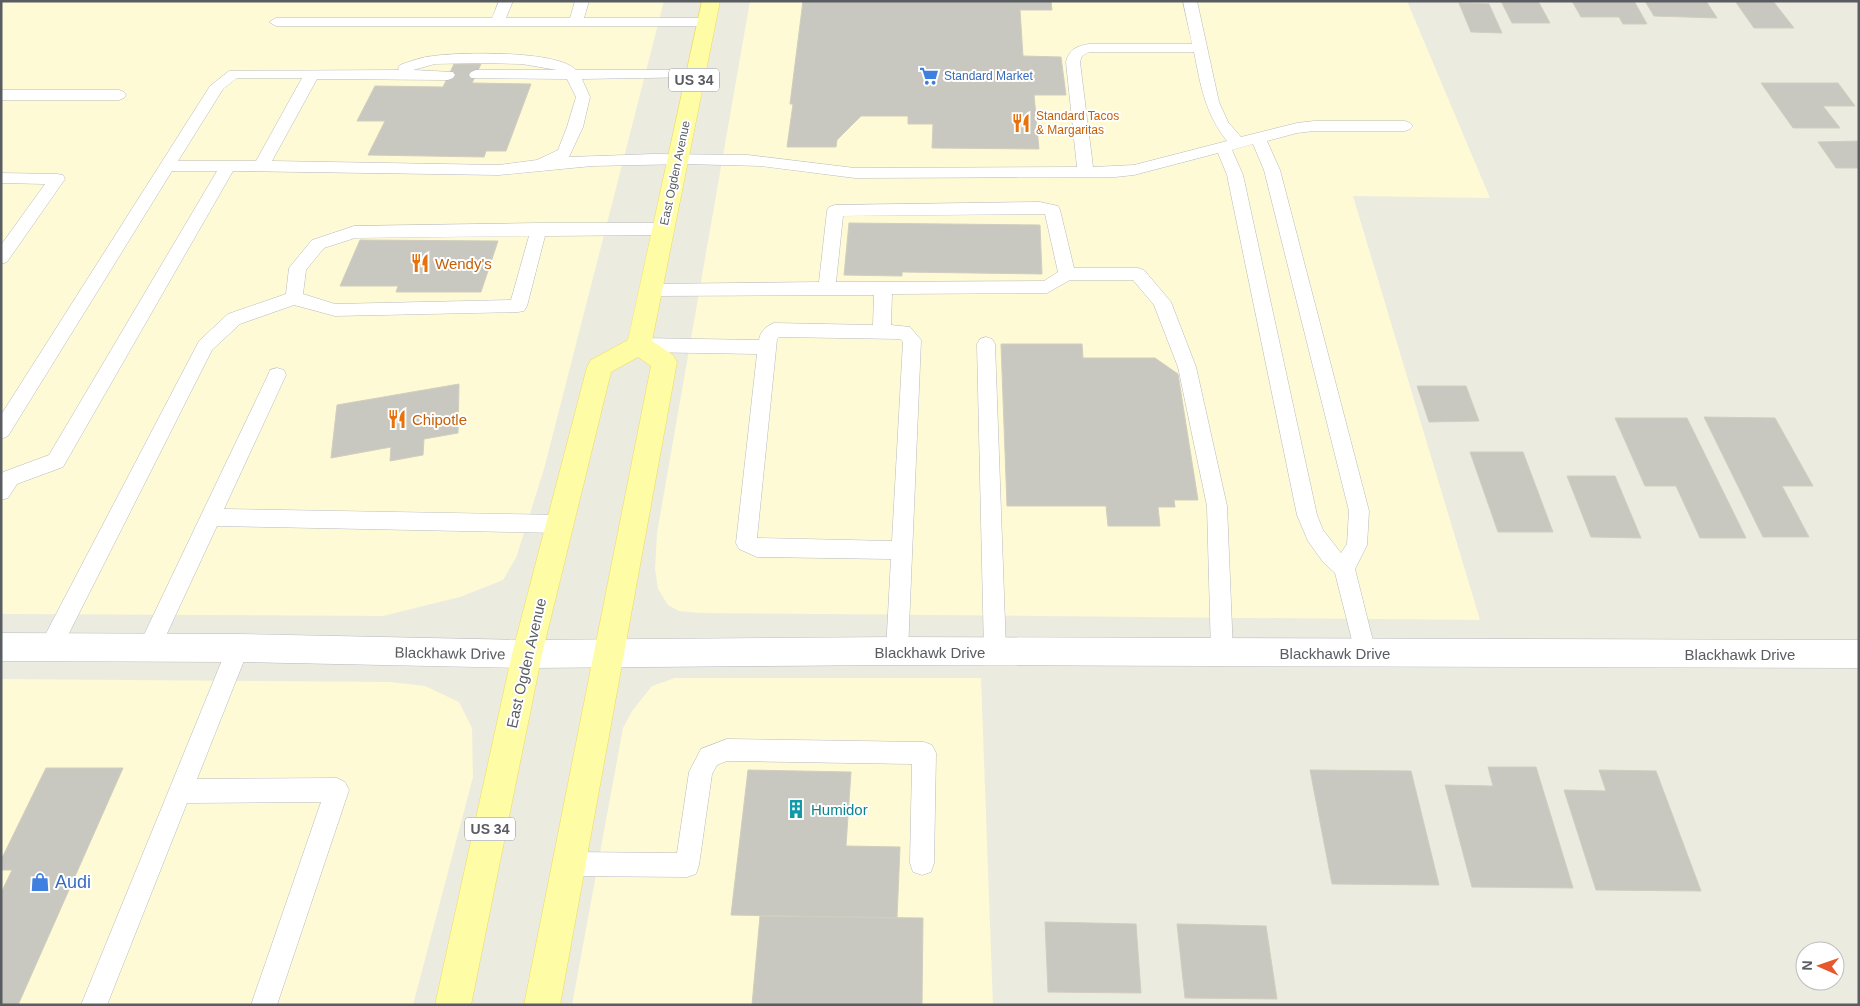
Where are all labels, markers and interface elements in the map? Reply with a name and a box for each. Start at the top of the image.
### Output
supermarket icon: Standard Market [918,65,940,87]
road number: US 34 [669,68,719,92]
place label: Standard Market [944,69,1033,83]
place label: Standard Tacos & Margaritas [1036,109,1119,137]
restaurant icon: Standard Tacos & Margaritas [1010,112,1032,134]
street label: East Ogden Avenue [657,119,693,227]
restaurant icon: Wendy's [409,252,431,274]
place label: Wendy's [435,255,492,272]
restaurant icon: Chipotle [386,408,408,430]
place label: Chipotle [412,411,467,428]
street label: East Ogden Avenue [503,596,549,730]
street label: Blackhawk Drive [394,644,506,662]
street label: Blackhawk Drive [875,644,985,661]
street label: Blackhawk Drive [1280,645,1390,662]
street label: Blackhawk Drive [1685,646,1795,663]
building icon: Humidor [785,798,807,820]
place label: Humidor [811,801,868,818]
road number: US 34 [465,818,515,841]
shop icon: Audi [29,871,51,893]
place label: Audi [55,872,91,892]
north arrow [1795,941,1845,991]
text: N [1799,960,1815,971]

